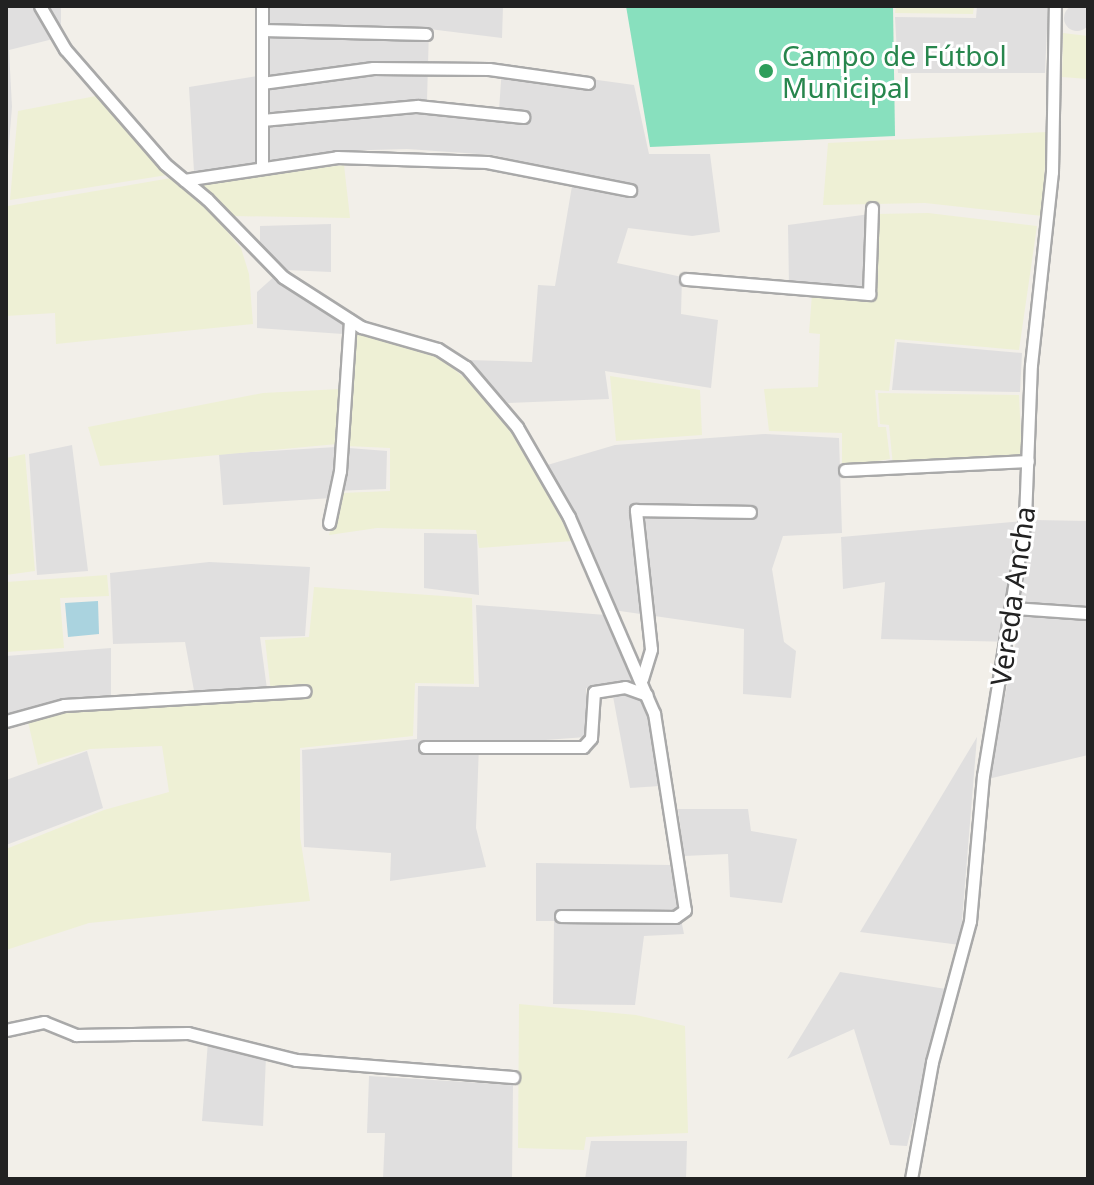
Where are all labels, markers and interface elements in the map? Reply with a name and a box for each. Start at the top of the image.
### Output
place label: Campo de Fútbol Municipal [782,38,1007,104]
marker: Campo de Fútbol Municipal [757,62,775,80]
street label: Vereda Ancha [983,504,1041,688]

